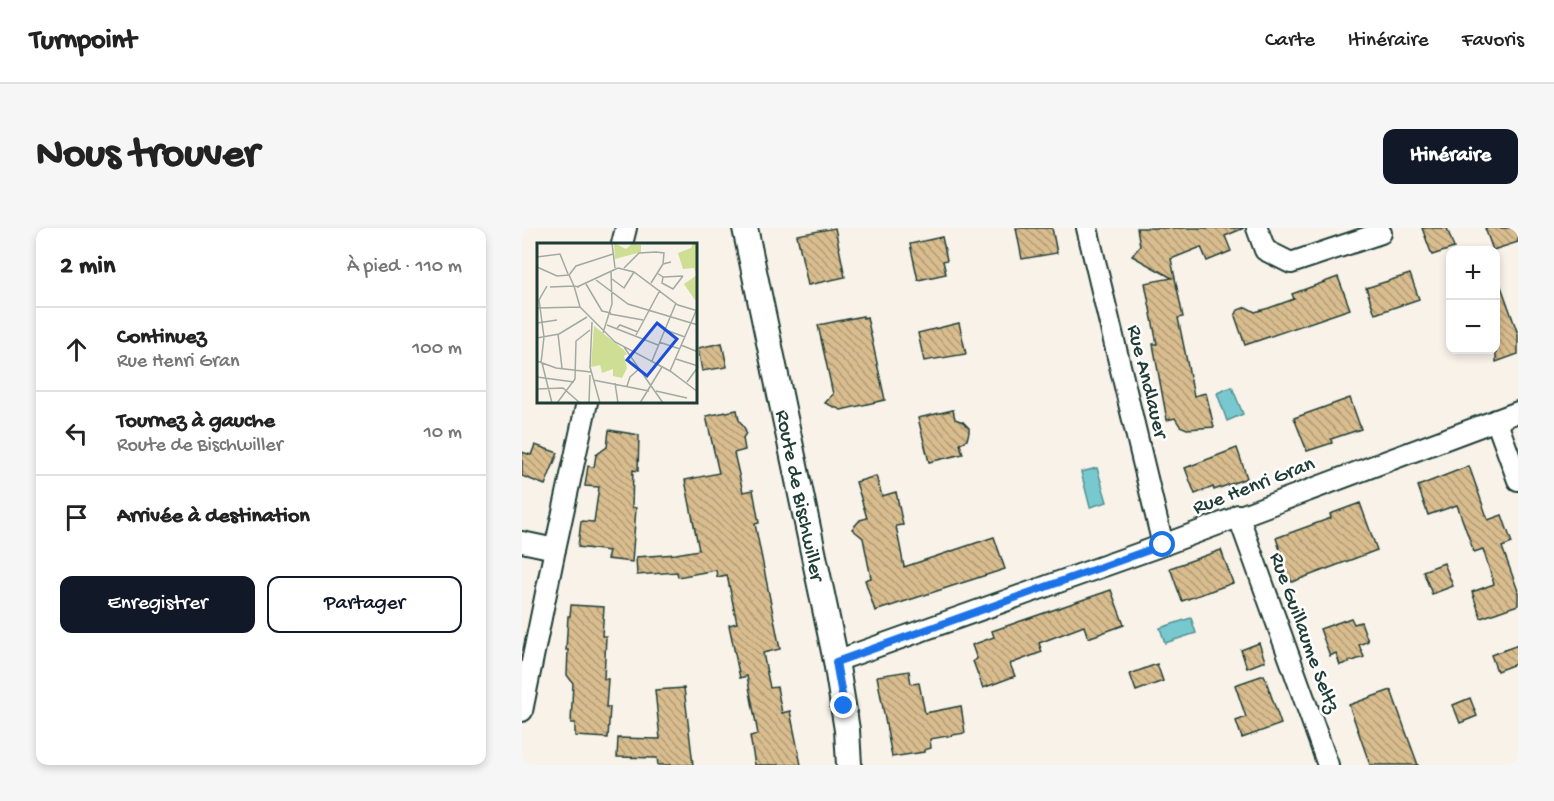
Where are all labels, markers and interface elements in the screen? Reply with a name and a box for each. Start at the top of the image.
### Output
text: Turnpoint [30,25,136,58]
text: Carte [1265,29,1315,54]
text: Itinéraire [1348,29,1429,54]
text: Favoris [1462,29,1524,54]
button: Itinéraire [1383,129,1518,184]
text: Nous trouver [36,132,259,181]
inset map [537,243,698,404]
map controls [1446,246,1500,354]
button: + [1446,246,1500,300]
text: 2 min [60,252,115,283]
text: À pied · 110 m [347,256,462,279]
button: − [1446,300,1500,354]
street label: Rue Andlauer [1119,323,1172,443]
text: Continuez [117,325,206,351]
icon: ahead [60,333,93,366]
text: 100 m [412,338,462,361]
text: Rue Henri Gran [117,351,240,374]
street label: Route de Bischwiller [768,408,828,585]
text: Tournez à gauche [117,409,275,435]
icon: left [60,417,93,450]
text: 10 m [424,422,462,445]
text: Route de Bischwiller [117,435,283,458]
street label: Rue Henri Gran [1190,453,1319,522]
icon: arrive [60,501,93,534]
text: Arrivée à destination [117,504,310,530]
route start [1149,531,1175,557]
street label: Rue Guillaume Seltz [1262,550,1344,717]
button: Enregistrer [60,576,255,633]
button: Partager [267,576,462,633]
route end [830,692,856,718]

